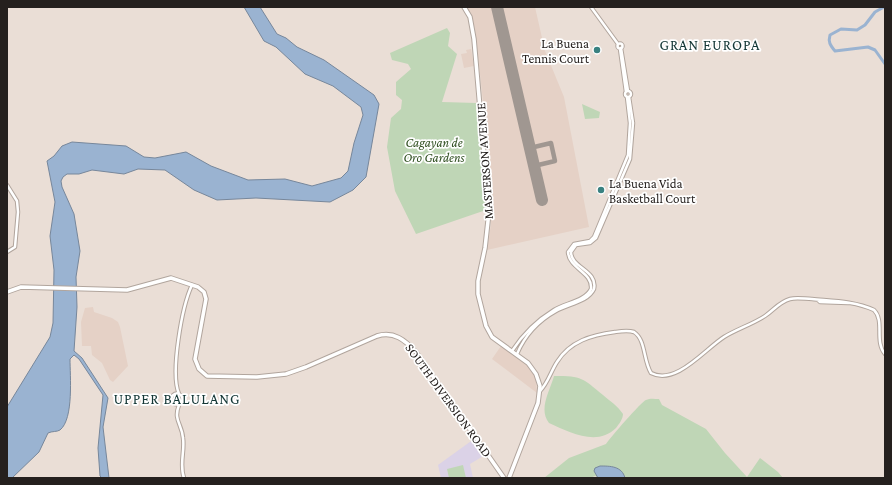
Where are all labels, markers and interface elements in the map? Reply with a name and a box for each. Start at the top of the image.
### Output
place label: La Buena Tennis Court [522,36,590,66]
district label: GRAN EUROPA [659,37,761,53]
marker: La Buena Tennis Court [592,45,602,55]
street label: MASTERSON AVENUE [473,102,496,220]
park label: Cagayan de Oro Gardens [403,135,465,165]
place label: La Buena Vida Basketball Court [609,176,696,206]
marker: La Buena Vida Basketball Court [596,185,606,195]
street label: SOUTH DIVERSION ROAD [402,341,495,460]
district label: UPPER BALULANG [113,391,241,407]

